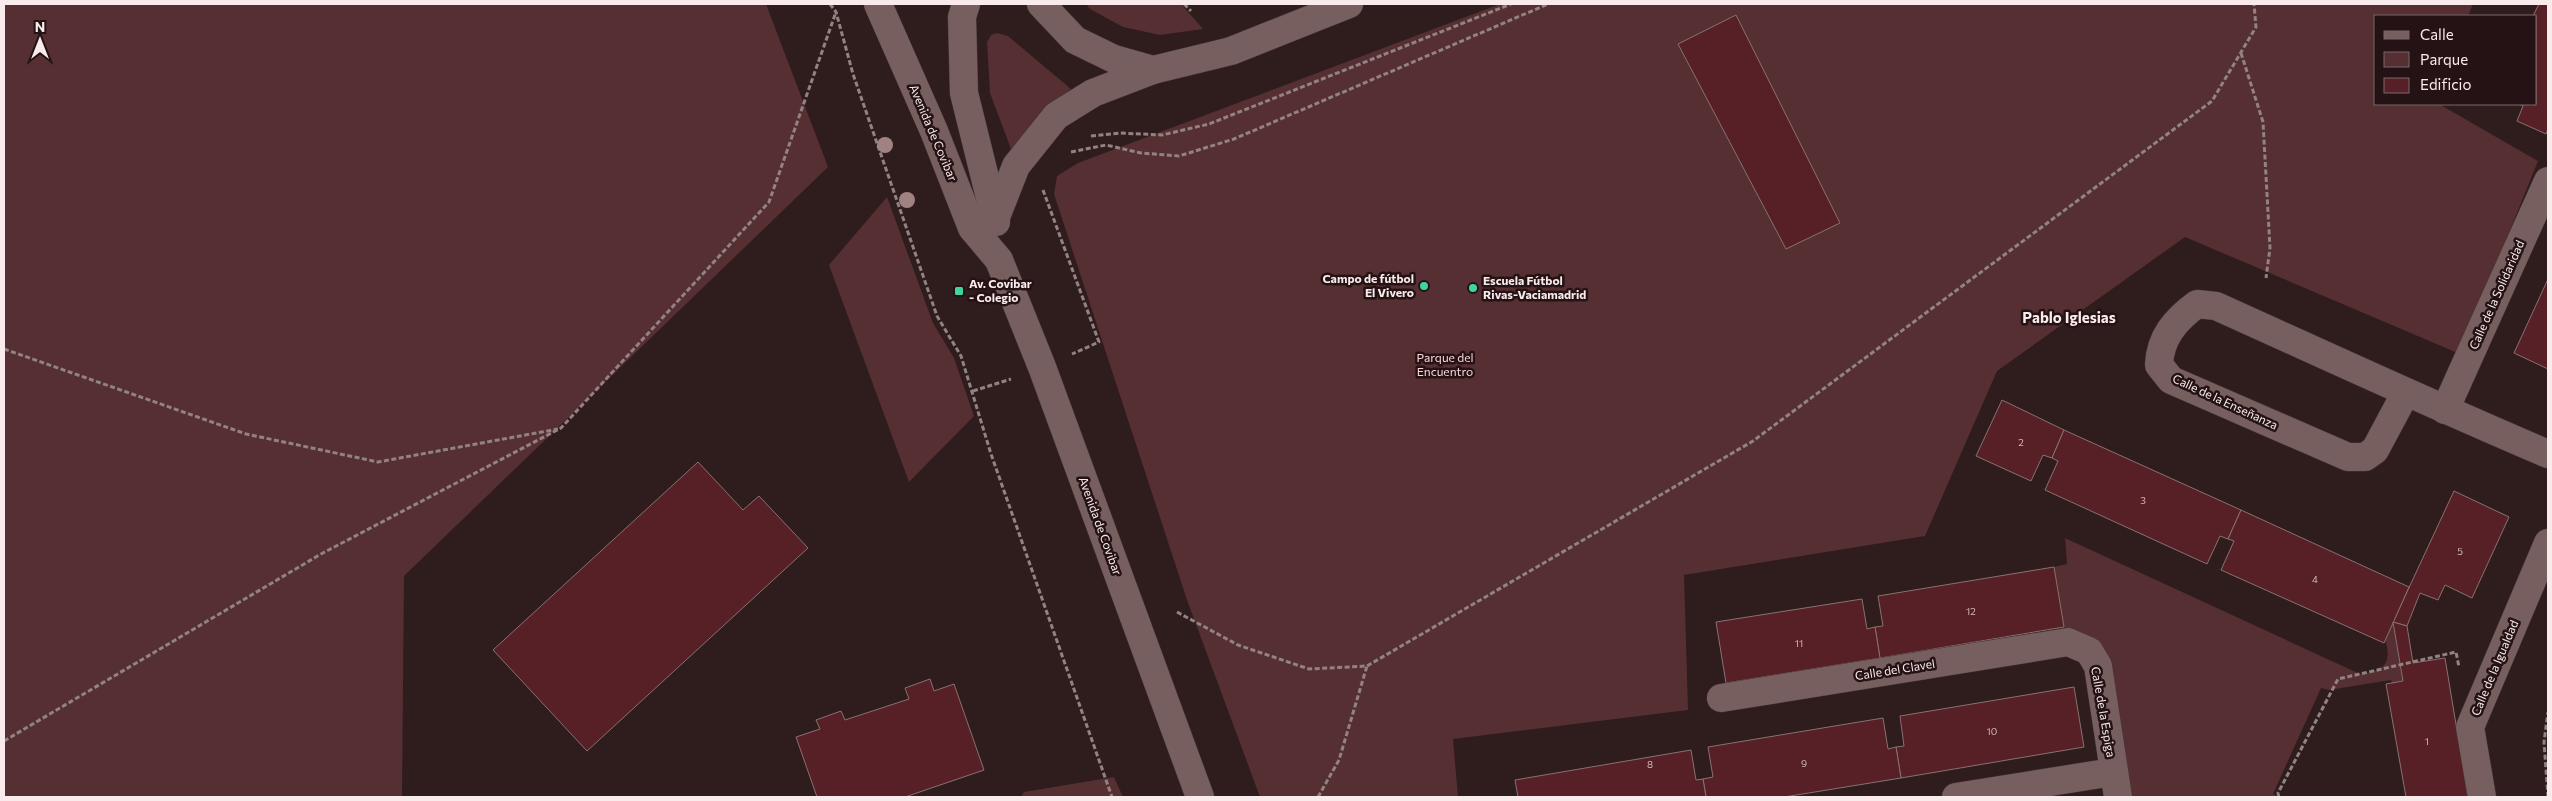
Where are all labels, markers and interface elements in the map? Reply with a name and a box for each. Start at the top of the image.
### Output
north arrow [15,15,65,65]
legend [2374,15,2537,105]
text: N [35,18,45,35]
text: Calle [2420,25,2454,43]
text: Parque [2420,50,2468,68]
text: Edificio [2420,75,2471,93]
street label: Avenida de Covibar [907,82,961,183]
street label: Calle de la Solidaridad [2466,238,2526,351]
place label: Campo de fútbol El Vivero [1322,271,1414,299]
place label: Escuela Fútbol Rivas-Vaciamadrid [1483,273,1586,301]
place label: Av. Covibar - Colegio [969,276,1032,304]
marker: Campo de fútbol El Vivero [1418,280,1430,292]
marker: Escuela Fútbol Rivas-Vaciamadrid [1467,282,1479,294]
marker: Av. Covibar - Colegio [953,285,965,297]
district label: Pablo Iglesias [2022,308,2116,326]
park label: Parque del Encuentro [1416,350,1474,378]
street label: Calle de la Enseñanza [2171,371,2280,432]
house number: 2 [2018,436,2024,448]
street label: Avenida de Covibar [1077,475,1125,577]
house number: 3 [2140,494,2146,506]
house number: 5 [2457,545,2463,557]
house number: 4 [2312,573,2318,585]
house number: 12 [1966,605,1976,617]
street label: Calle de la Igualdad [2468,618,2521,717]
house number: 11 [1795,637,1803,649]
street label: Calle del Clavel [1854,656,1936,682]
street label: Calle de la Espiga [2089,665,2119,758]
house number: 10 [1987,725,1997,737]
house number: 1 [2425,735,2429,747]
house number: 9 [1801,757,1807,769]
house number: 8 [1647,758,1653,770]

